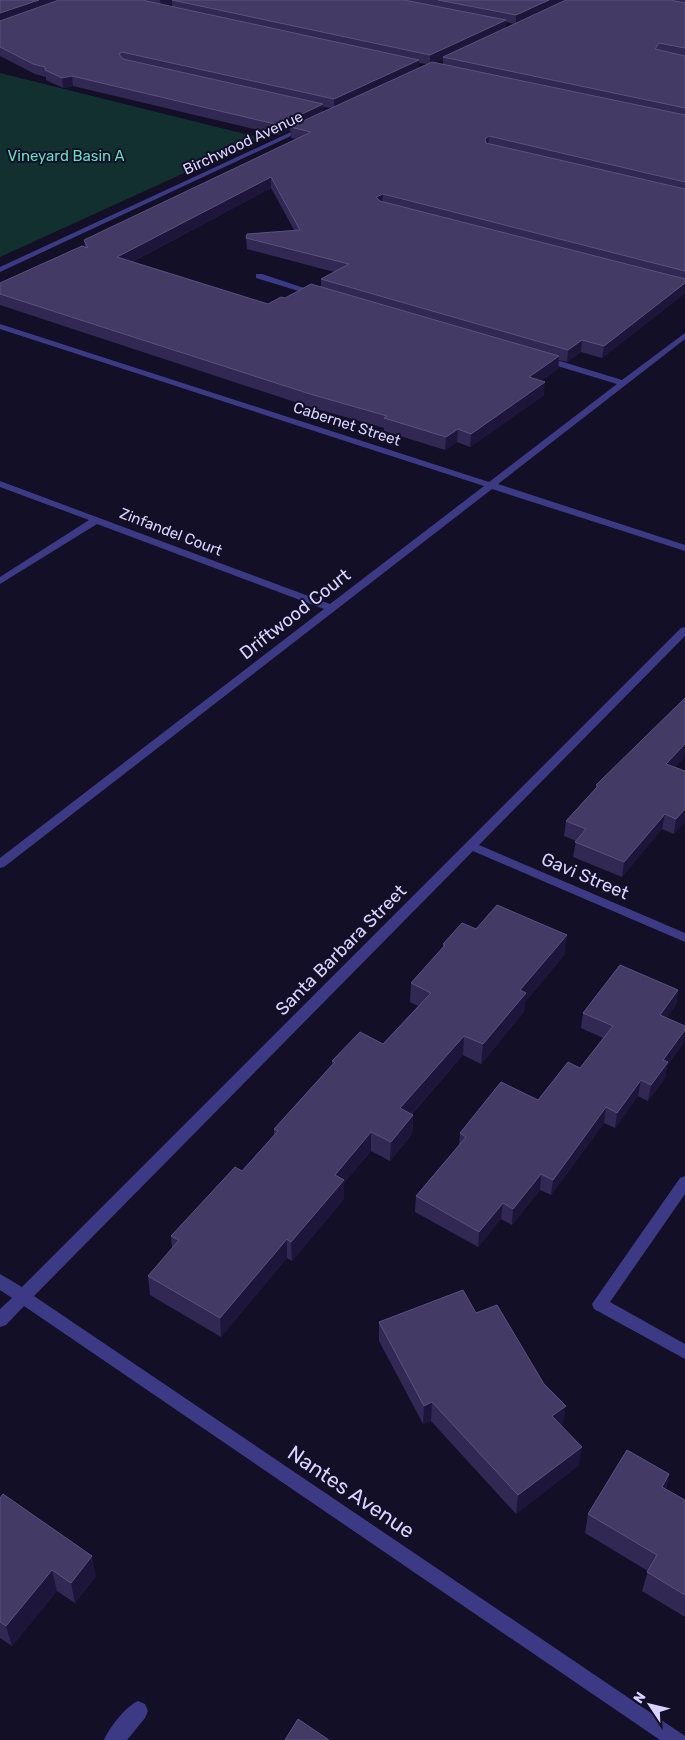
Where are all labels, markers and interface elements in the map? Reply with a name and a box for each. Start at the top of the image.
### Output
street label: Birchwood Avenue [180,107,306,179]
park label: Vineyard Basin A [7,147,125,165]
street label: Cabernet Street [291,398,403,450]
street label: Zinfandel Court [117,504,225,560]
street label: Driftwood Court [235,564,355,664]
street label: Gavi Street [538,848,632,904]
street label: Santa Barbara Street [271,880,411,1020]
street label: Nantes Avenue [283,1440,419,1543]
north arrow [625,1680,675,1730]
text: N [630,1689,650,1707]

